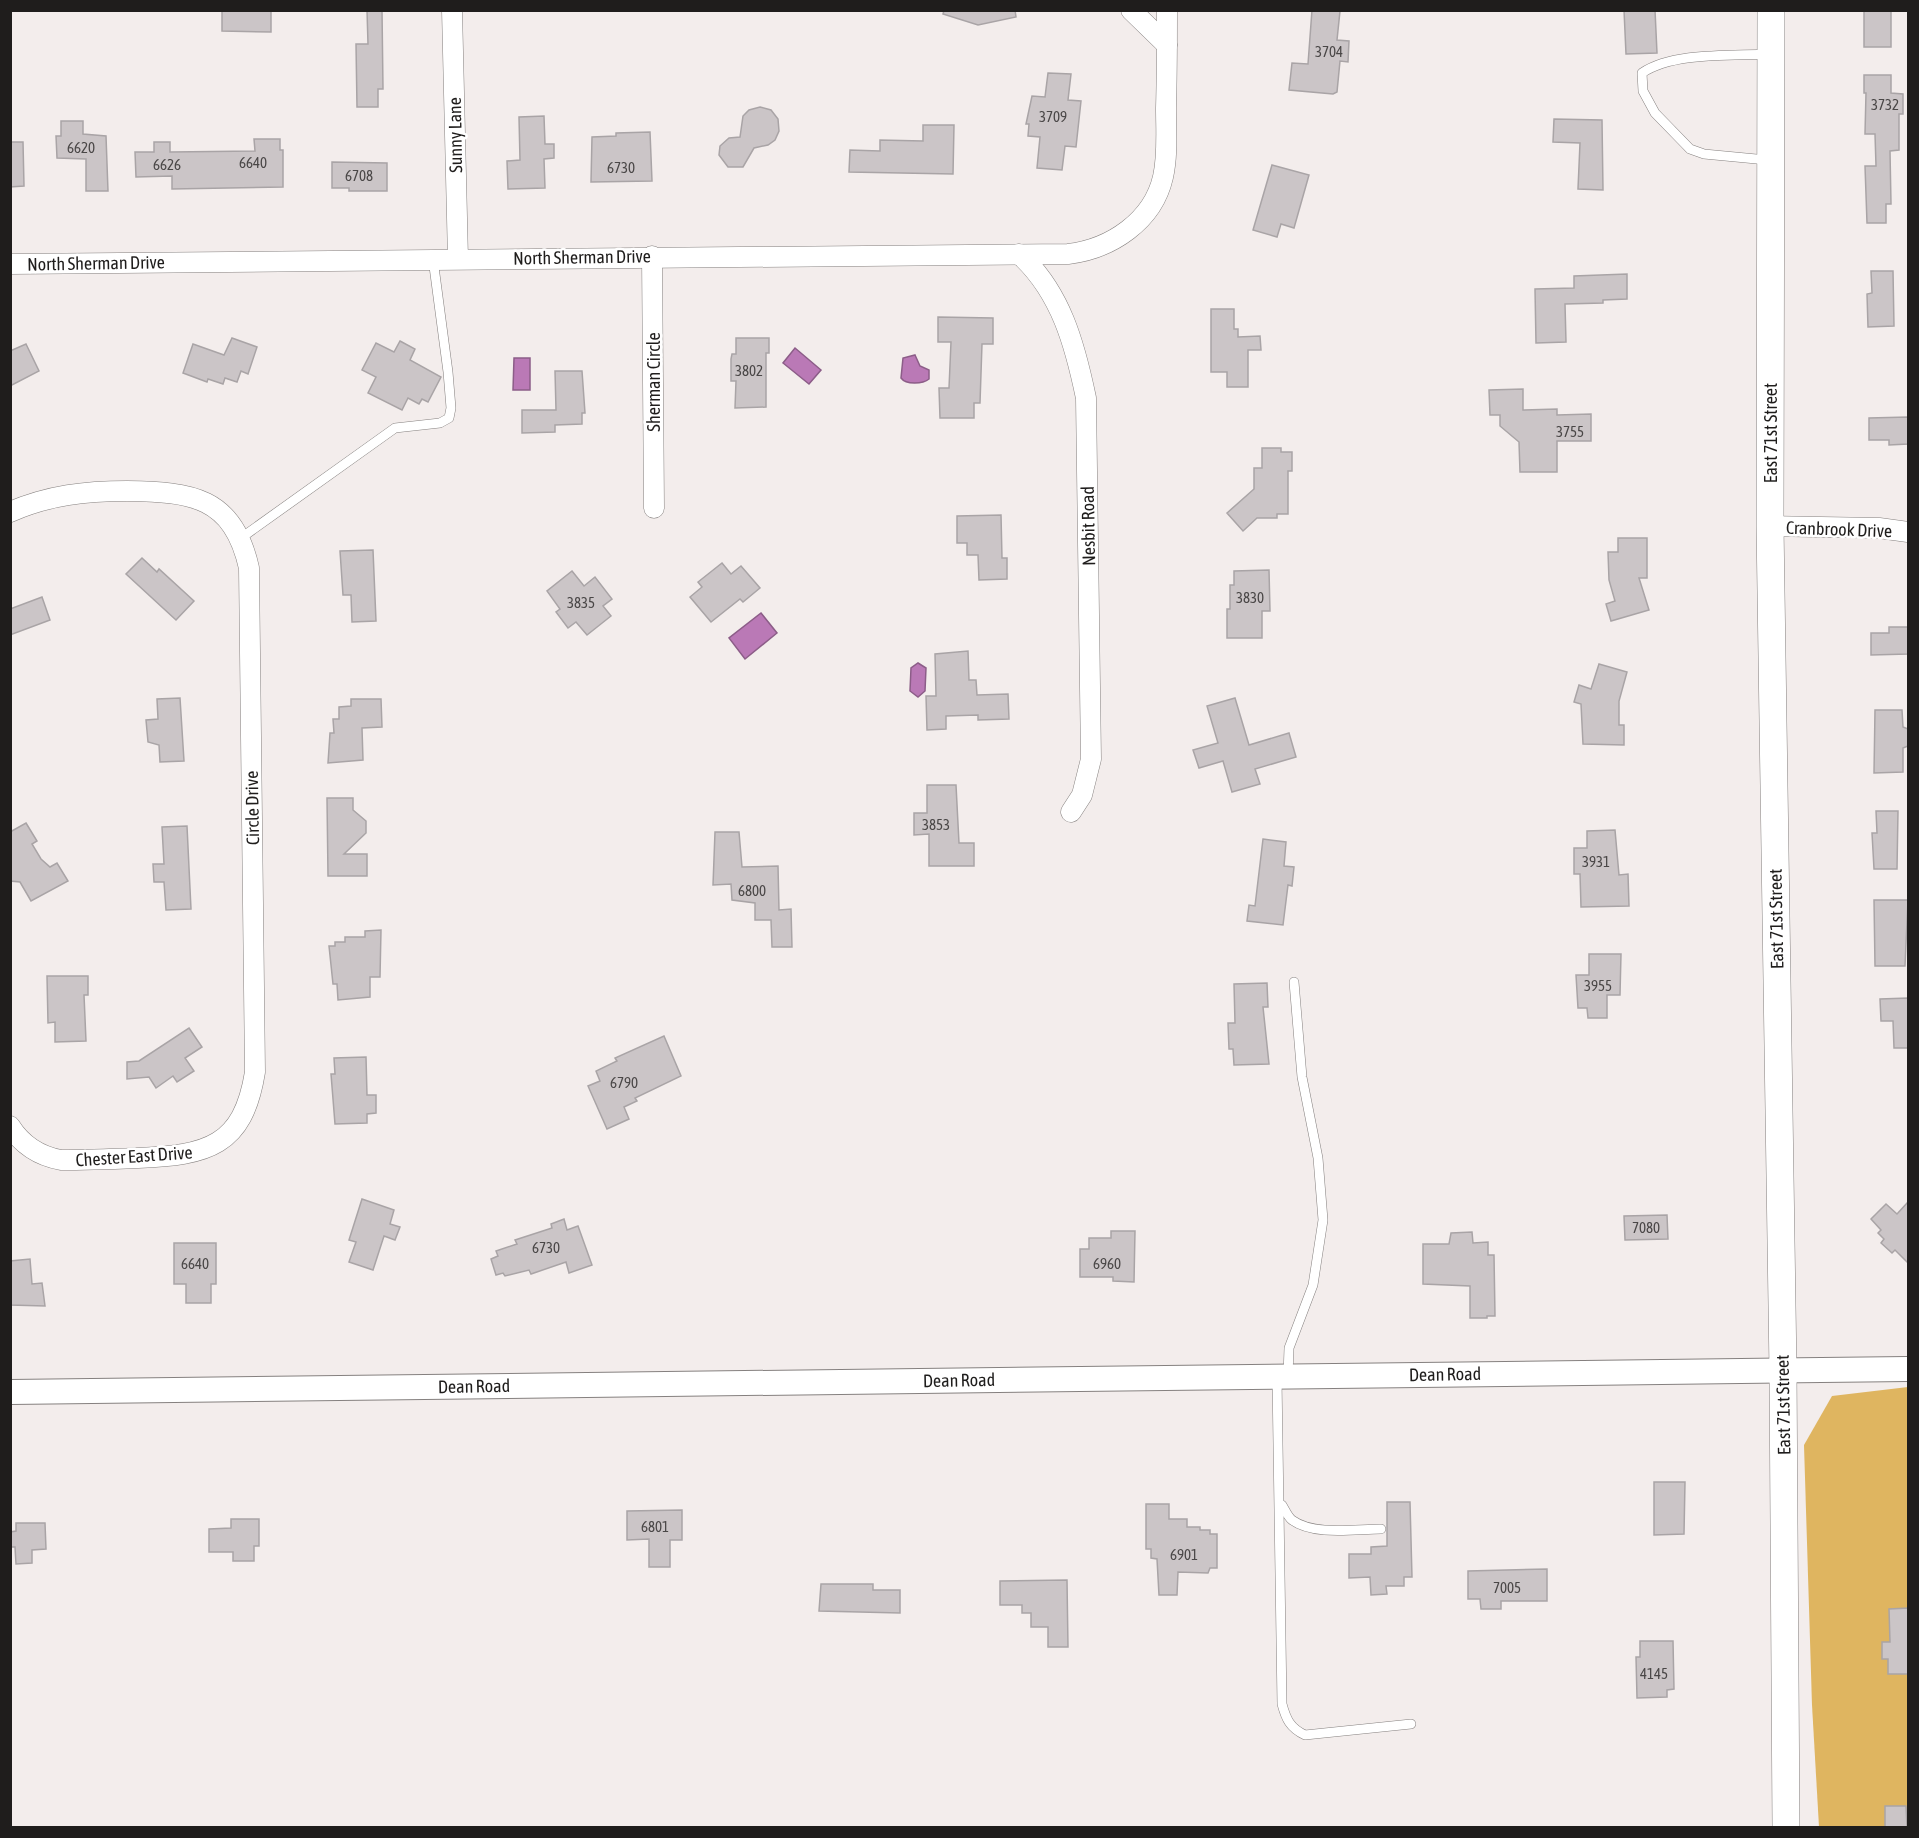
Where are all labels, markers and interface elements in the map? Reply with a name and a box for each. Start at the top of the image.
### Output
house number: 3704 [1315,43,1343,60]
house number: 3732 [1871,96,1899,113]
street label: Sunny Lane [444,97,466,173]
house number: 3709 [1039,108,1067,125]
house number: 6620 [67,139,95,156]
house number: 6640 [239,154,267,171]
house number: 6626 [153,156,181,173]
house number: 6730 [607,159,635,176]
house number: 6708 [345,167,373,184]
street label: North Sherman Drive [513,245,651,269]
street label: North Sherman Drive [27,251,165,275]
street label: Sherman Circle [643,332,664,432]
house number: 3802 [735,362,763,379]
street label: East 71st Street [1760,383,1781,483]
house number: 3755 [1556,423,1584,440]
street label: Nesbit Road [1077,486,1099,566]
street label: Cranbrook Drive [1786,517,1892,541]
house number: 3830 [1236,589,1264,606]
house number: 3835 [567,594,595,611]
street label: Circle Drive [241,771,263,845]
house number: 3853 [922,816,950,833]
house number: 3931 [1582,853,1610,870]
street label: East 71st Street [1765,869,1787,969]
house number: 6800 [738,882,766,899]
house number: 3955 [1584,977,1612,994]
house number: 6790 [610,1074,638,1091]
street label: Chester East Drive [75,1141,193,1171]
house number: 7080 [1632,1219,1660,1236]
house number: 6730 [532,1239,560,1256]
house number: 6640 [181,1255,209,1272]
house number: 6960 [1093,1255,1121,1272]
street label: East 71st Street [1772,1355,1794,1455]
street label: Dean Road [1409,1363,1481,1385]
street label: Dean Road [923,1369,995,1391]
street label: Dean Road [438,1375,510,1397]
house number: 6801 [641,1518,669,1535]
house number: 6901 [1170,1546,1198,1563]
house number: 7005 [1493,1579,1521,1596]
house number: 4145 [1640,1665,1668,1682]

